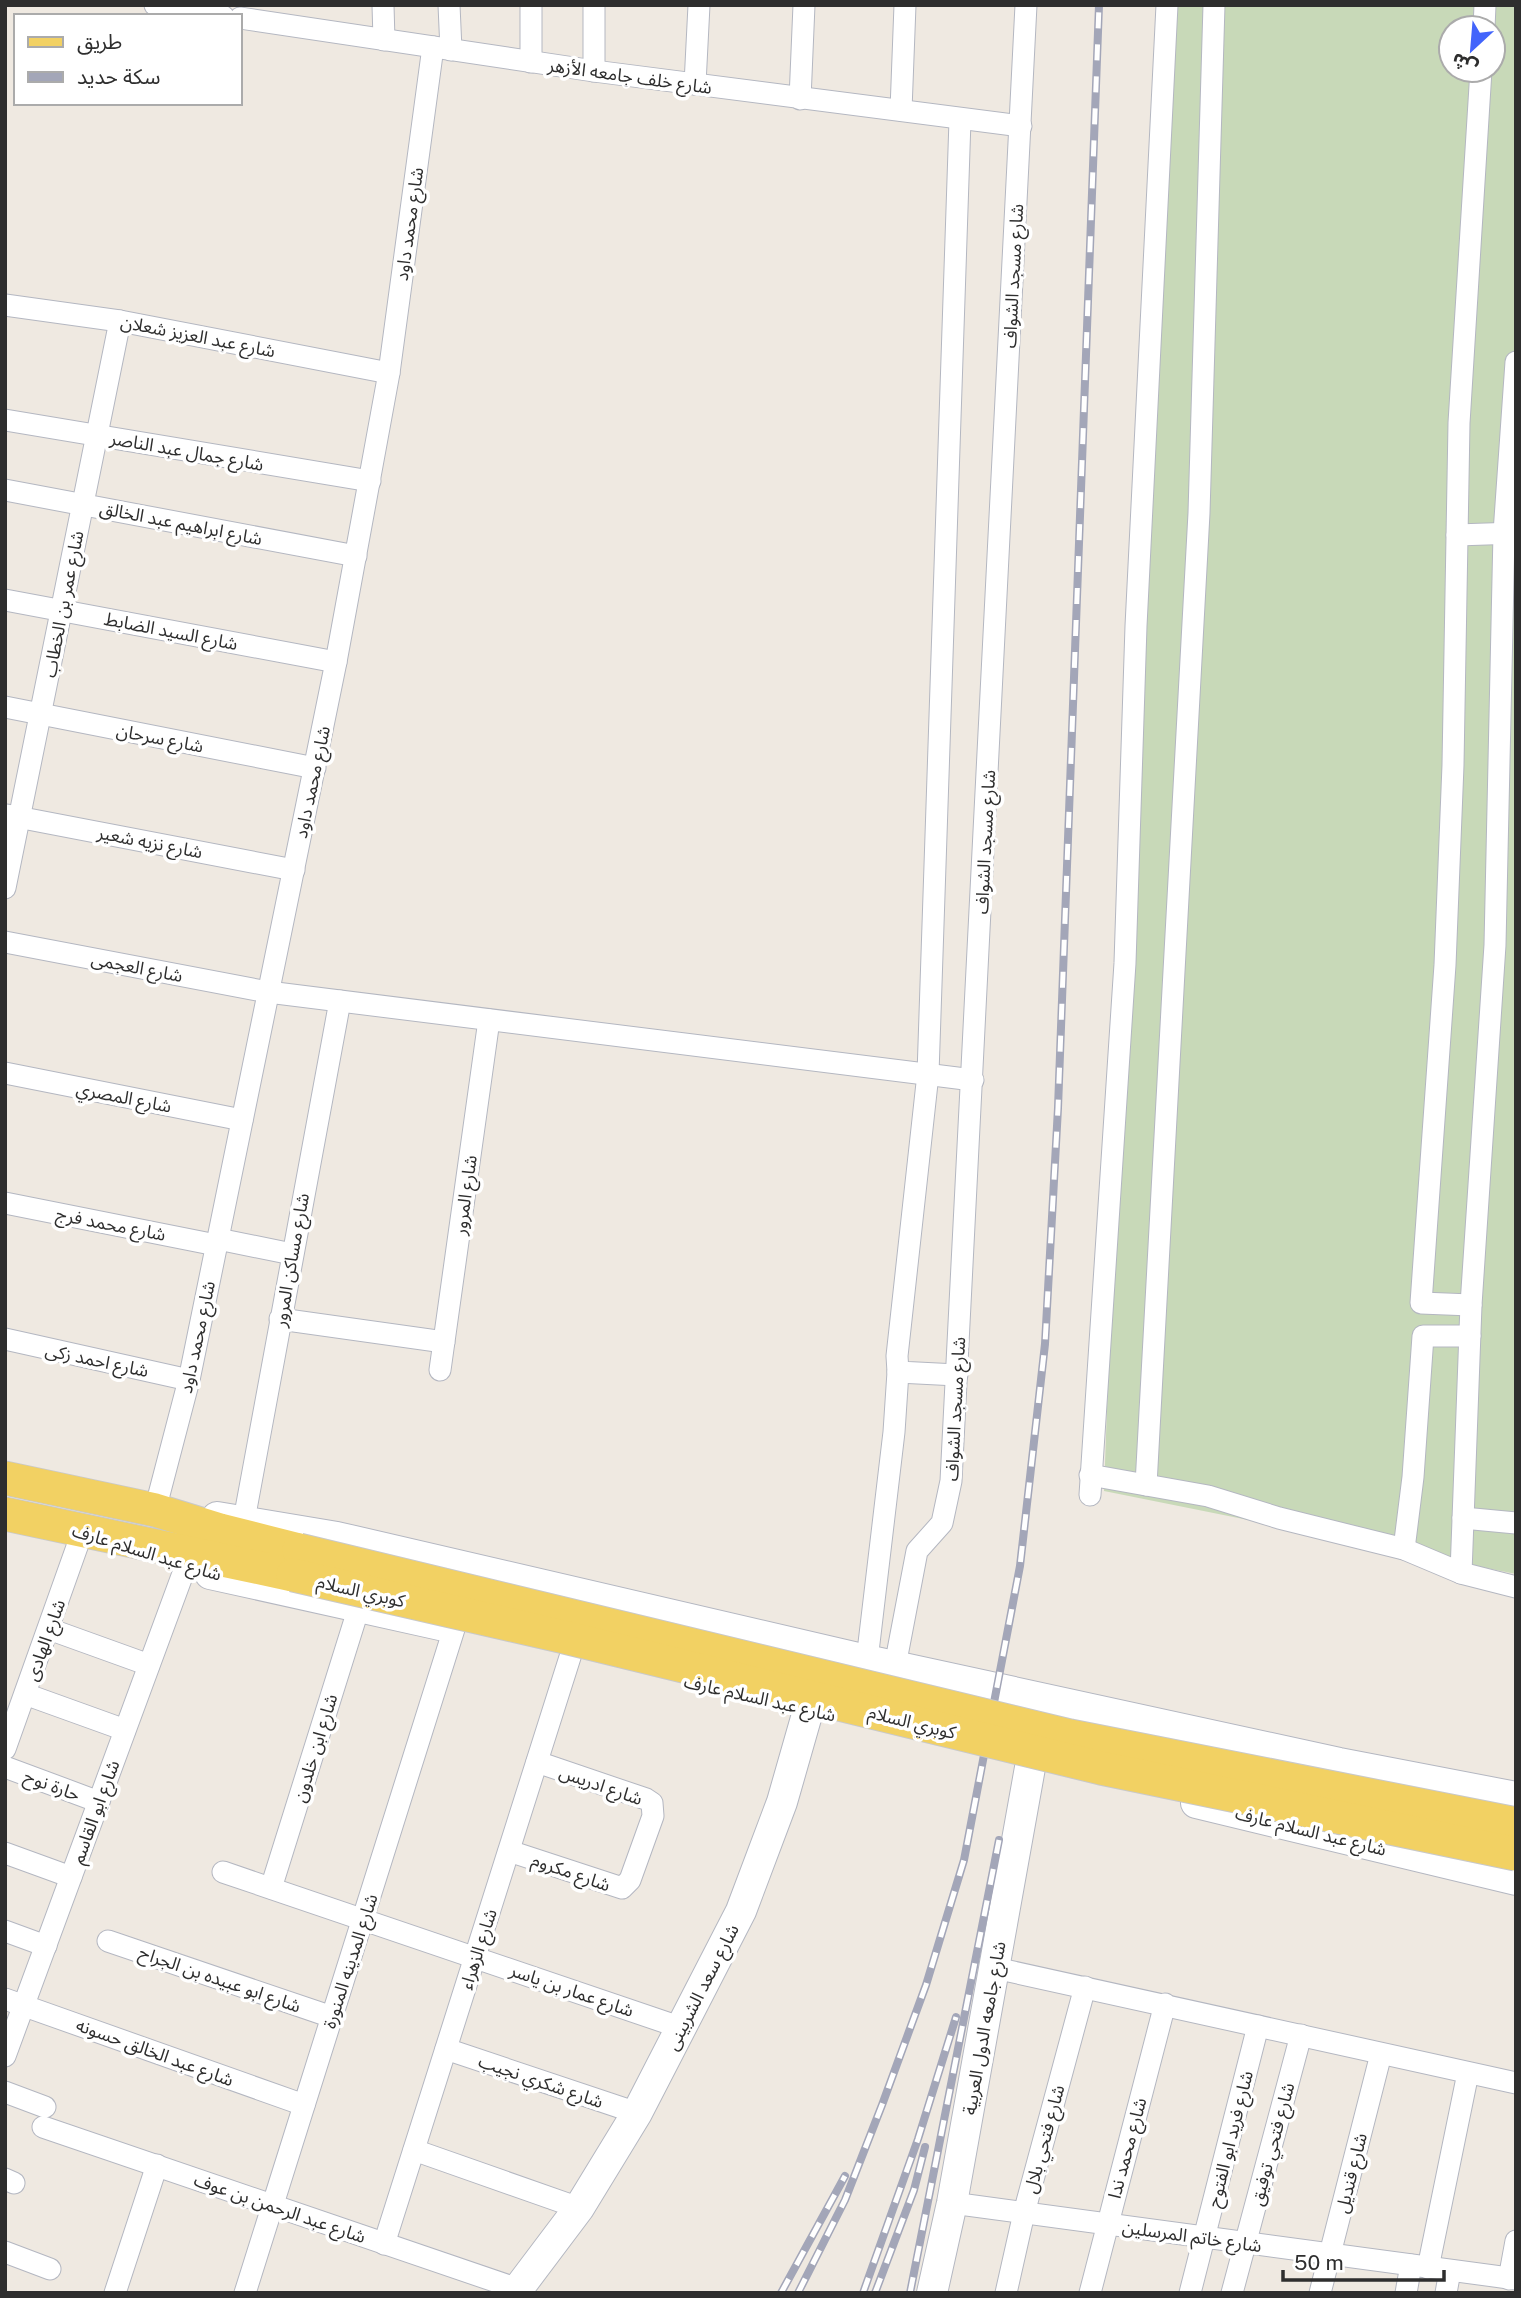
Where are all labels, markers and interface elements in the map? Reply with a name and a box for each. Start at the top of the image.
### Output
legend [14,14,242,105]
north arrow [1437,14,1507,84]
text: طريق [77,29,122,55]
text: ش [1448,49,1481,80]
street label: شارع خلف جامعه الأزهر [545,54,713,102]
text: سكة حديد [77,64,160,89]
street label: شارع محمد داود [391,166,431,283]
street label: شارع مسجد الشواف [999,203,1031,349]
street label: شارع عبد العزيز شعلان [118,311,277,365]
street label: شارع جمال عبد الناصر [107,427,265,479]
street label: شارع ابراهيم عبد الخالق [97,497,264,553]
street label: شارع عمر بن الخطاب [38,529,91,680]
street label: شارع السيد الضابط [102,608,239,658]
street label: شارع سرحان [114,719,205,761]
street label: شارع محمد داود [290,724,338,841]
street label: شارع مسجد الشواف [971,769,1003,915]
street label: شارع نزيه شعير [94,821,204,866]
street label: شارع العجمى [89,948,185,990]
street label: شارع المصري [74,1077,173,1120]
street label: شارع المرور [449,1154,485,1238]
street label: شارع مساكن المرور [269,1191,317,1330]
street label: شارع محمد فرج [54,1203,168,1249]
street label: شارع محمد داود [175,1279,223,1396]
street label: شارع مسجد الشواف [941,1336,973,1482]
street label: شارع احمد زكى [43,1339,151,1385]
street label: شارع عبد السلام عارف [69,1519,224,1589]
street label: كوبري السلام [314,1571,408,1615]
street label: شارع الهادى [21,1596,73,1685]
street label: شارع عبد السلام عارف [681,1670,838,1730]
street label: شارع ابن خلدون [289,1691,345,1806]
street label: كوبري السلام [865,1701,959,1747]
street label: شارع ابو القاسم [67,1757,127,1868]
street label: شارع ادريس [555,1761,645,1813]
street label: حارة نوح [20,1765,83,1808]
street label: شارع عبد السلام عارف [1232,1802,1389,1864]
street label: شارع مكروم [528,1849,613,1899]
street label: شارع المدينه المنورة [318,1891,385,2032]
street label: شارع الزهراء [455,1906,505,1993]
street label: شارع سعد الشربينى [661,1920,746,2055]
street label: شارع جامعه الدول العربية [958,1940,1014,2117]
street label: شارع ابو عبيده بن الجراح [135,1941,304,2020]
street label: شارع عمار بن ياسر [505,1959,637,2025]
street label: شارع عبد الخالق حسونه [72,2014,237,2094]
street label: شارع شكري نجيب [475,2050,606,2116]
street label: شارع فريد ابو الفتوح [1203,2069,1261,2210]
street label: شارع فتحي توفيق [1245,2080,1302,2209]
street label: شارع فتحي بلال [1019,2082,1072,2197]
street label: شارع محمد ندا [1103,2095,1154,2202]
street label: شارع قنديل [1331,2131,1375,2216]
street label: شارع عبد الرحمن بن عوف [190,2169,369,2251]
street label: شارع خاتم المرسلين [1120,2216,1263,2260]
scale bar [1283,2238,1444,2282]
text: 50 m [1294,2250,1344,2275]

